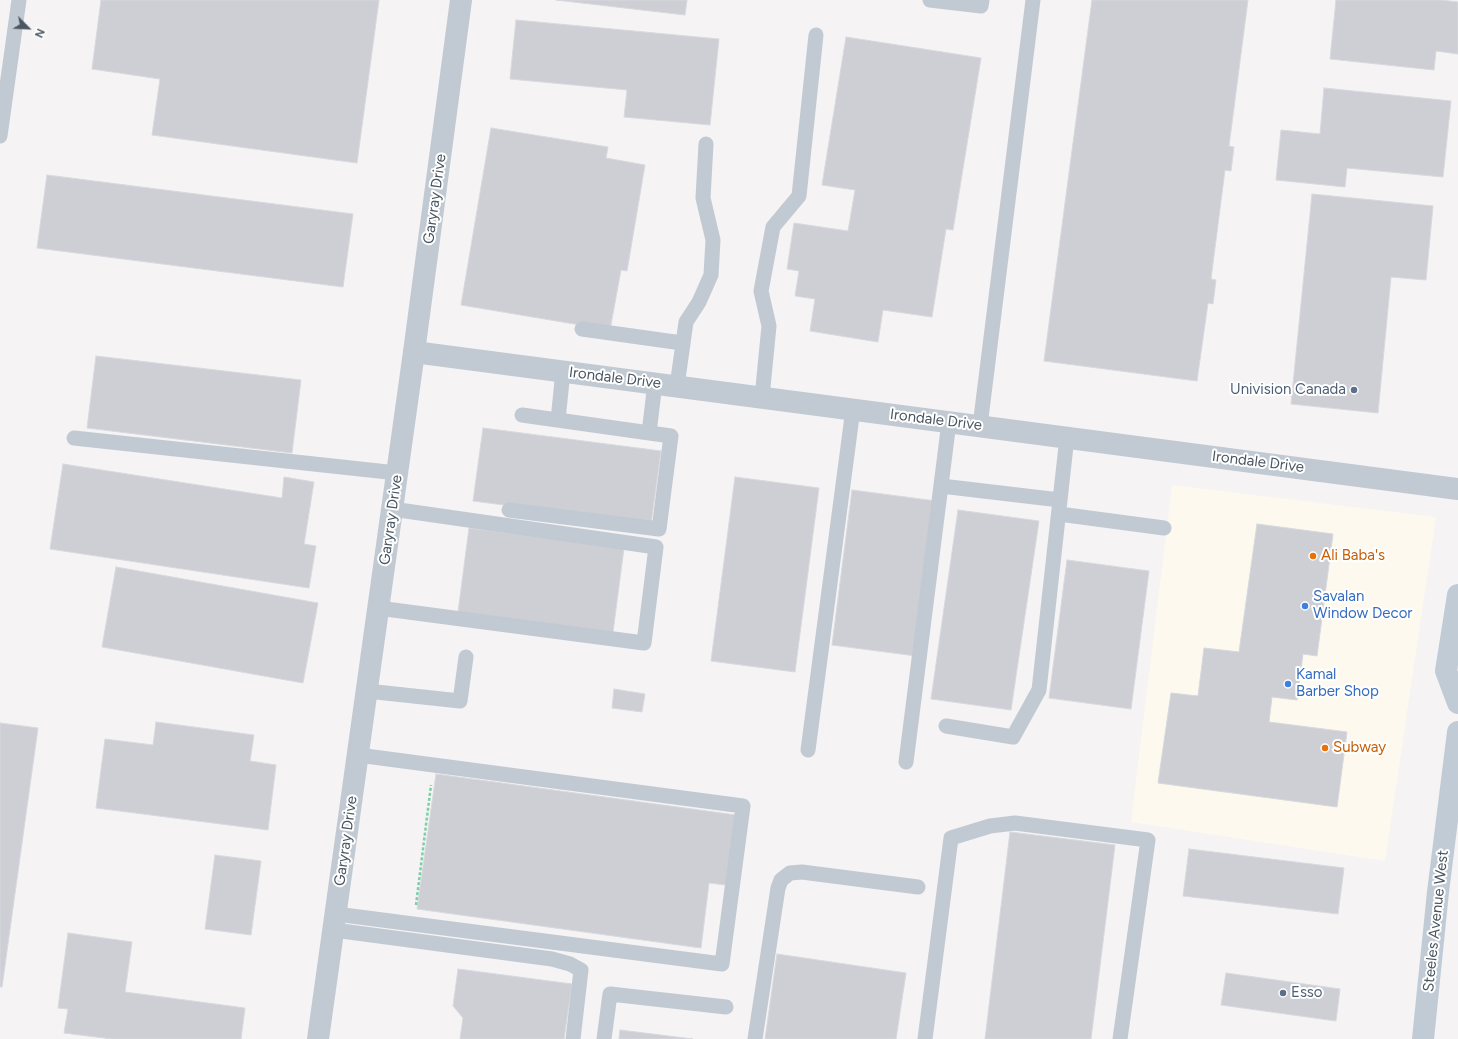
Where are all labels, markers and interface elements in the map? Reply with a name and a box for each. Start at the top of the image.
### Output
north arrow [8,8,48,48]
text: N [32,27,47,40]
street label: Garyray Drive [420,153,450,245]
street label: Irondale Drive [568,363,662,393]
place label: Univision Canada [1230,381,1346,399]
marker: Univision Canada [1349,385,1359,395]
street label: Irondale Drive [889,405,983,435]
street label: Irondale Drive [1211,447,1305,477]
street label: Garyray Drive [376,474,406,566]
place label: Ali Baba's [1321,547,1385,565]
marker: Ali Baba's [1308,551,1318,561]
place label: Savalan Window Decor [1313,588,1412,623]
marker: Savalan Window Decor [1300,601,1310,611]
place label: Kamal Barber Shop [1296,666,1379,701]
marker: Kamal Barber Shop [1283,679,1293,689]
place label: Subway [1333,739,1386,757]
marker: Subway [1320,743,1330,753]
street label: Garyray Drive [331,795,361,887]
street label: Steeles Avenue West [1420,849,1452,993]
place label: Esso [1291,984,1323,1002]
marker: Esso [1278,988,1288,998]

